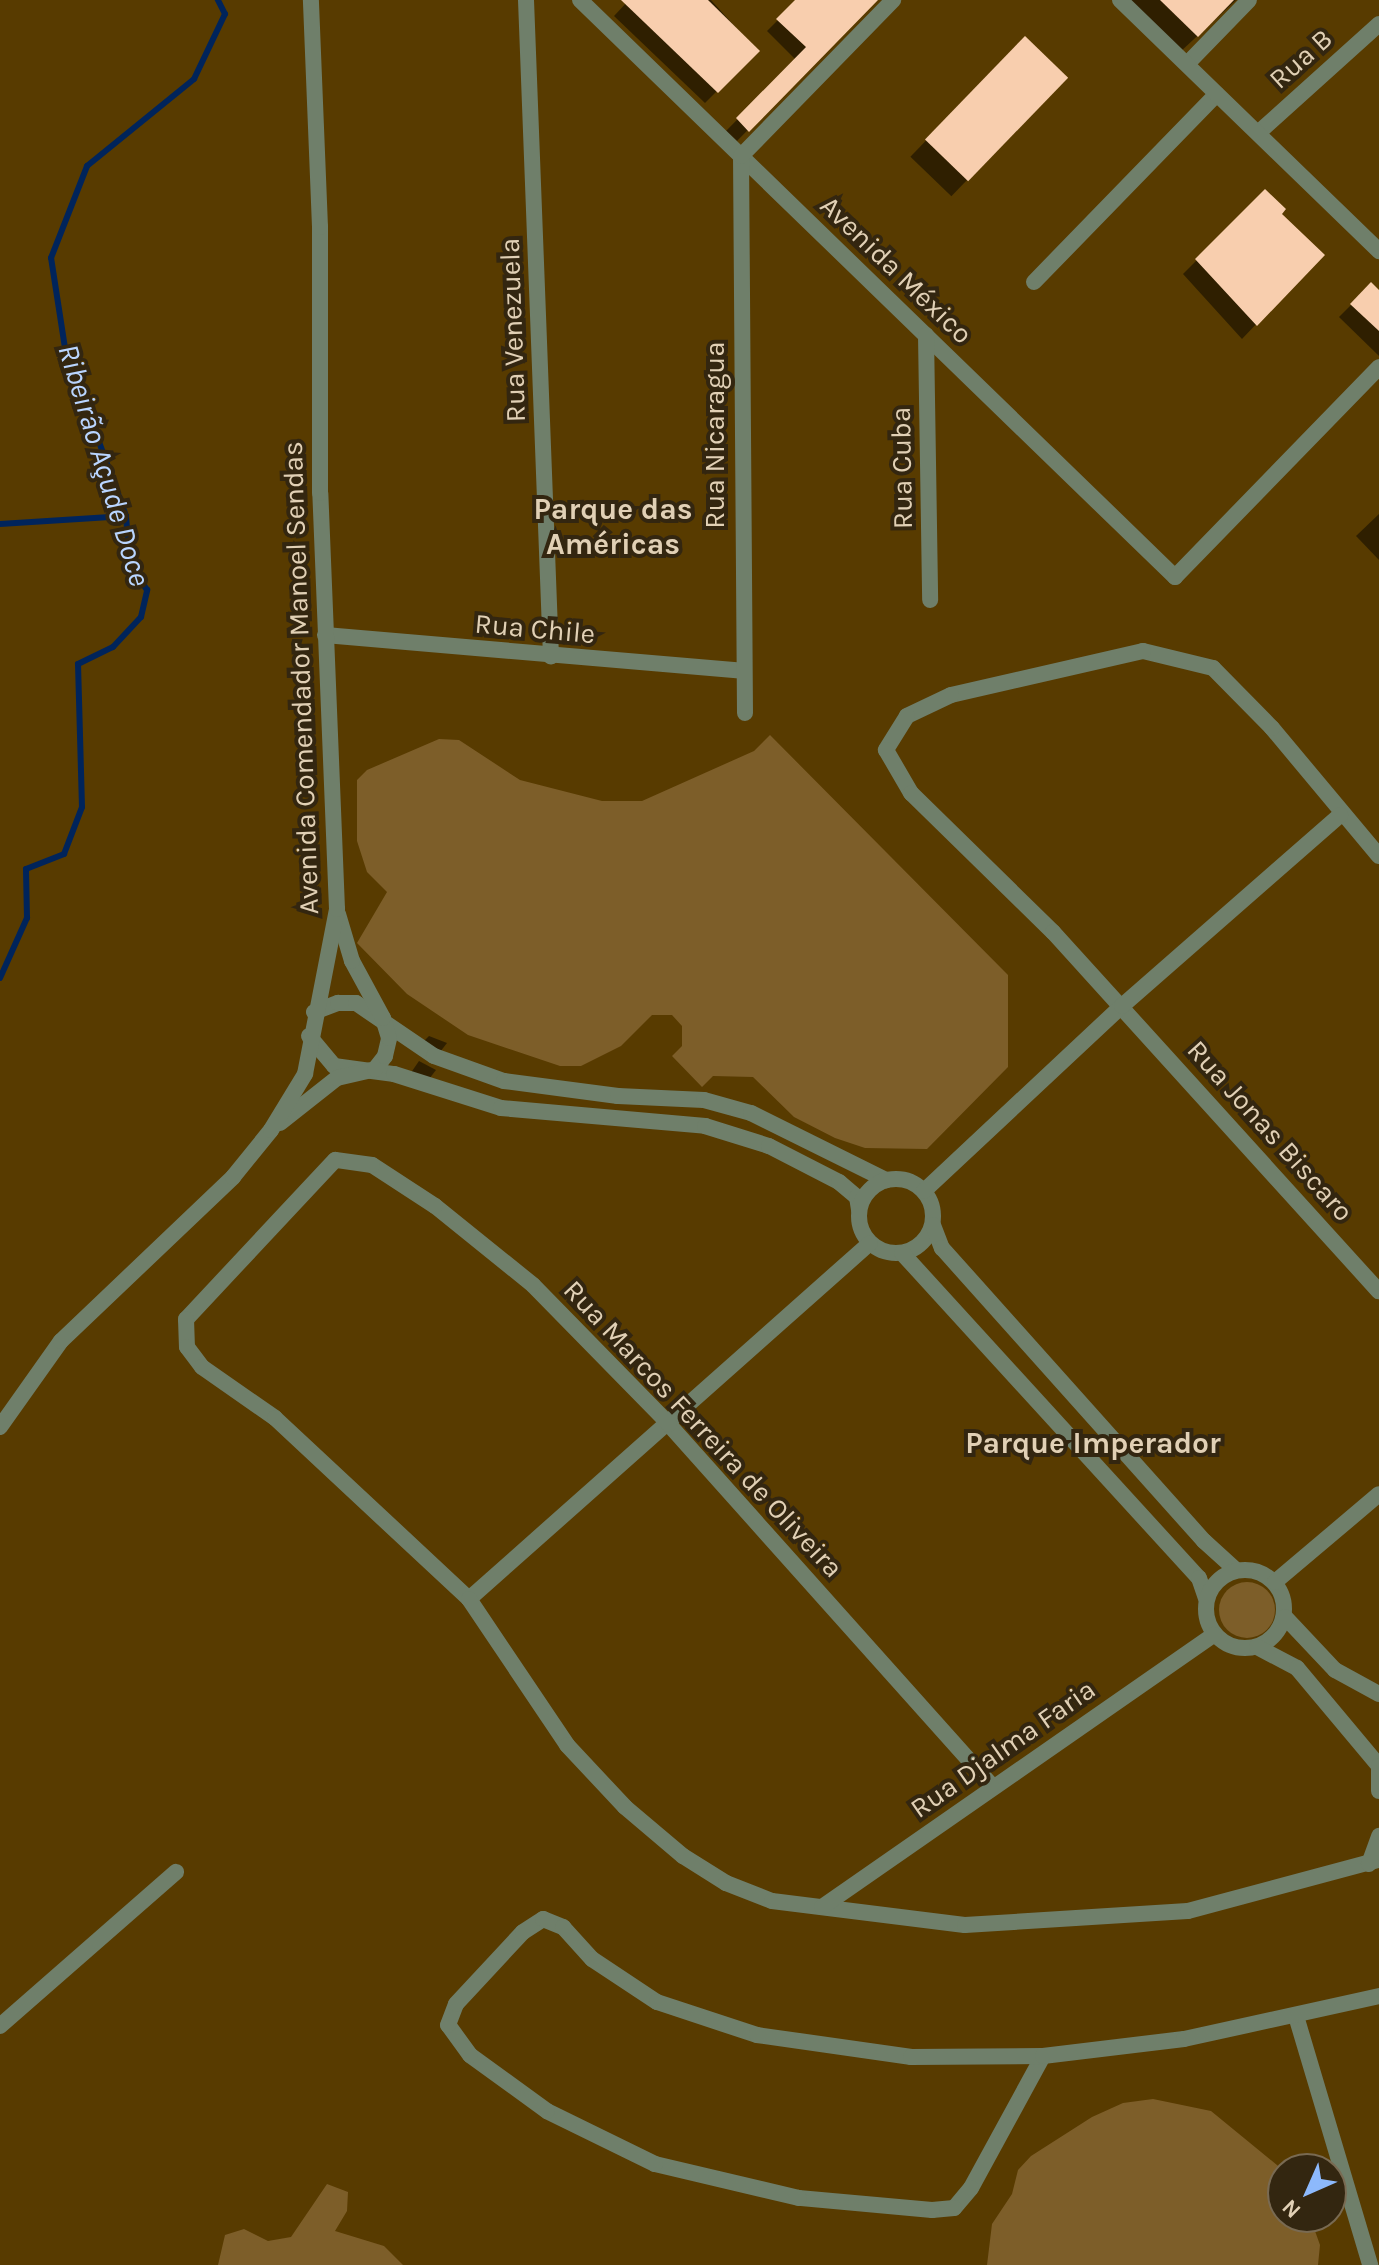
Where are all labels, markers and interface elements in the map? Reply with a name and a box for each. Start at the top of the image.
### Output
street label: Rua B [1262,22,1340,96]
street label: Avenida México [813,189,979,351]
street label: Rua Venezuela [493,237,533,423]
water label: Ribeirão Açude Doce [50,340,158,590]
street label: Rua Nicaragua [698,341,732,529]
street label: Rua Cuba [884,407,920,529]
street label: Avenida Comendador Manoel Sendas [276,441,326,915]
district label: Parque das Américas [533,491,693,562]
street label: Rua Chile [473,607,597,651]
street label: Rua Jonas Biscaro [1180,1033,1360,1229]
street label: Rua Marcos Ferreira de Oliveira [556,1273,850,1585]
district label: Parque Imperador [965,1425,1221,1461]
street label: Rua Djalma Faria [904,1673,1102,1825]
north arrow [1267,2153,1347,2233]
text: N [1277,2194,1306,2223]

